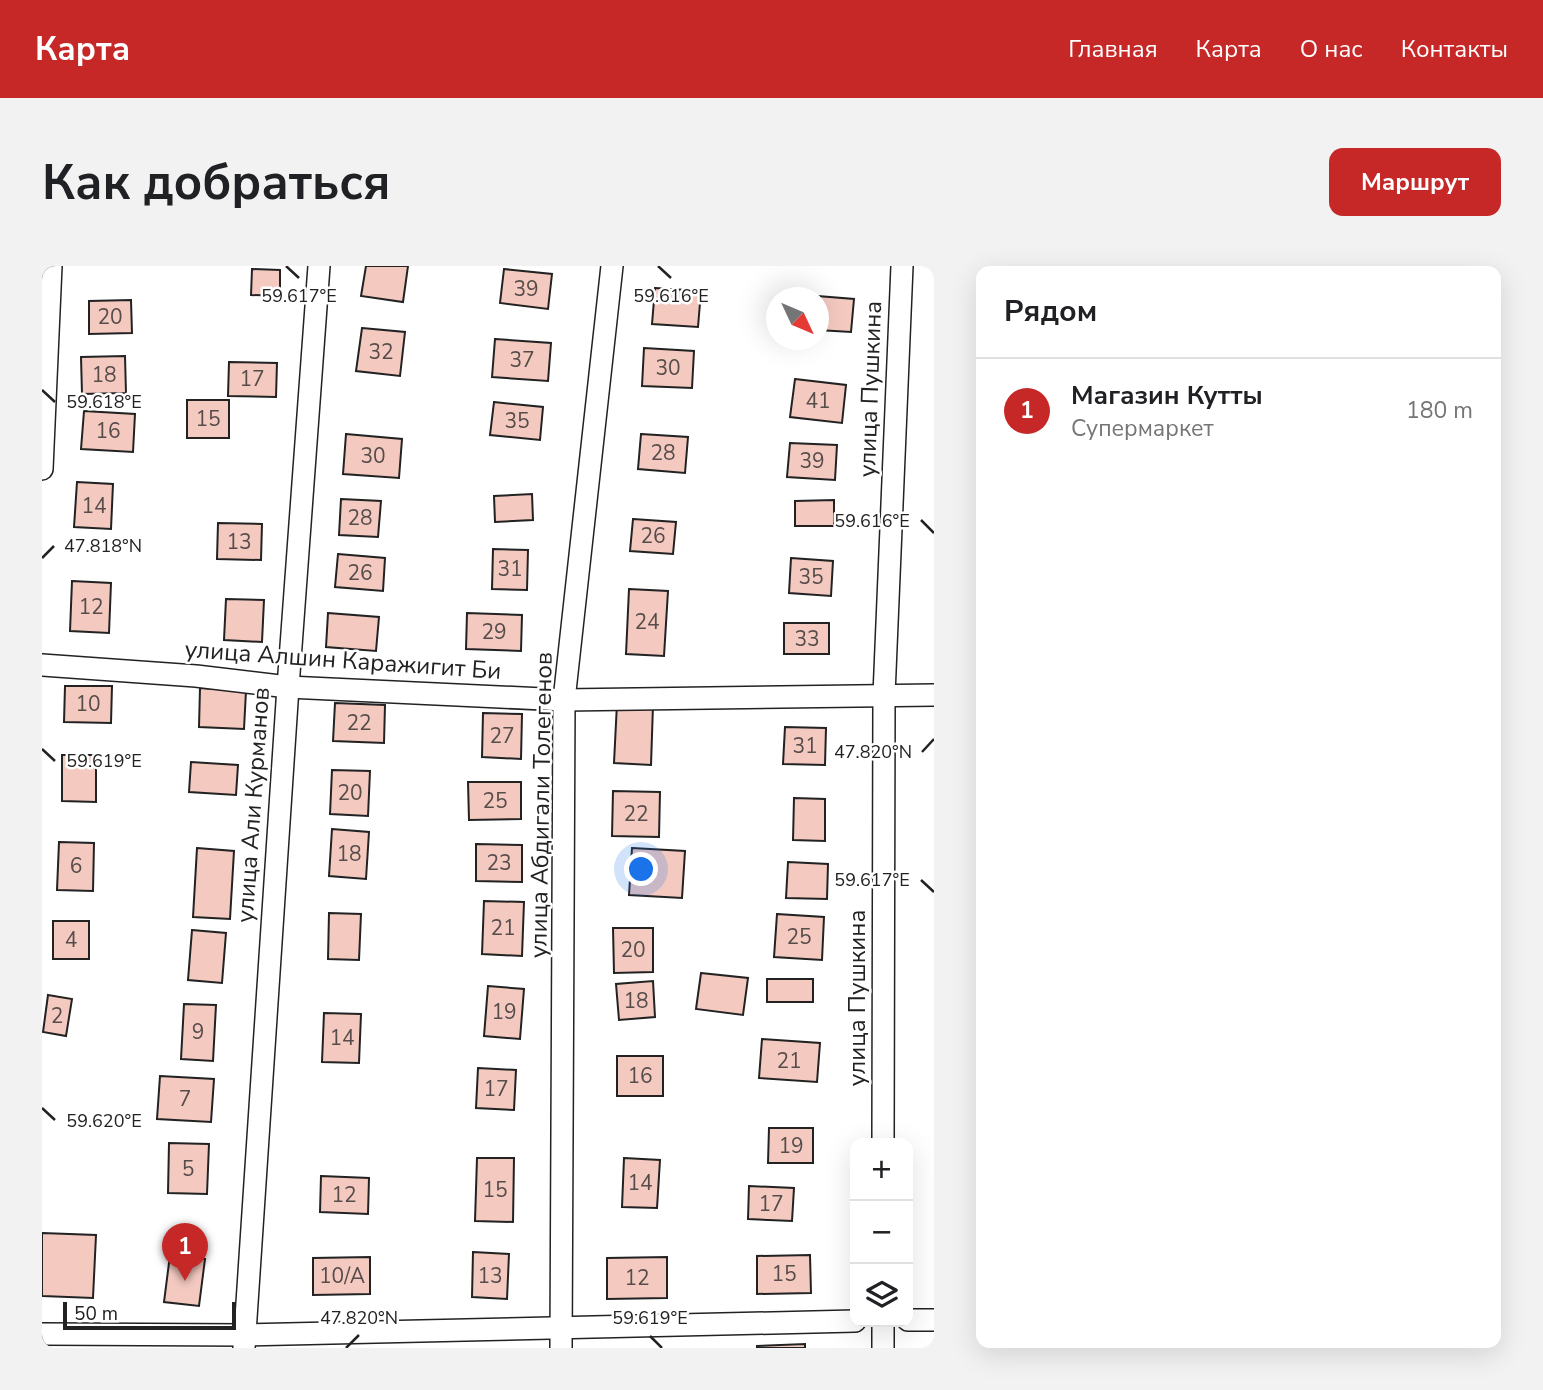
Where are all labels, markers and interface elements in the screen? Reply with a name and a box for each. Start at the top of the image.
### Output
text: Карта [35,27,130,72]
text: Главная [1068,33,1158,65]
text: Карта [1196,33,1262,65]
text: О нас [1300,33,1363,65]
text: Контакты [1401,33,1508,65]
button: Маршрут [1329,148,1501,216]
text: Как добраться [42,149,390,216]
house number: 39 [513,275,539,303]
text: 59.617°E [261,284,337,308]
text: 59.616°E [633,284,709,308]
north arrow [766,287,829,350]
text: Рядом [1004,291,1097,332]
street label: улица Пушкина [851,300,889,478]
house number: 20 [97,303,123,331]
house number: 32 [368,338,394,366]
house number: 37 [509,346,535,374]
house number: 30 [655,354,681,382]
house number: 18 [91,361,117,389]
house number: 17 [239,365,265,393]
text: Магазин Кутты [1071,378,1263,413]
house number: 41 [805,387,831,415]
text: 59.618°E [66,390,142,414]
text: 1 [1020,395,1034,426]
text: 180 m [1406,395,1473,426]
house number: 15 [195,405,221,433]
house number: 35 [504,407,530,435]
text: Супермаркет [1071,413,1214,444]
house number: 16 [95,417,121,445]
house number: 28 [650,439,676,467]
house number: 30 [360,442,386,470]
house number: 39 [799,447,825,475]
house number: 14 [81,492,107,520]
house number: 28 [347,504,373,532]
text: 59.616°E [834,509,910,533]
house number: 26 [640,522,666,550]
house number: 13 [226,528,252,556]
text: 47.818°N [64,534,142,558]
house number: 31 [497,555,523,583]
house number: 26 [347,559,373,587]
house number: 35 [798,563,824,591]
house number: 12 [78,593,104,621]
house number: 24 [634,608,660,636]
house number: 29 [481,618,507,646]
house number: 33 [794,625,820,653]
street label: улица Алшин Каражигит Би [184,633,502,687]
street label: улица Абдигали Толегенов [522,652,560,958]
street label: улица Али Курманов [229,686,277,924]
house number: 10 [75,690,101,718]
house number: 22 [346,709,372,737]
house number: 27 [489,722,515,750]
house number: 31 [792,732,818,760]
text: 47.820°N [834,740,912,764]
text: 59.619°E [66,749,142,773]
house number: 20 [337,779,363,807]
house number: 25 [482,787,508,815]
house number: 22 [623,800,649,828]
house number: 18 [336,840,362,868]
house number: 23 [486,849,512,877]
house number: 6 [70,852,82,880]
your location [624,852,658,886]
text: 59.617°E [834,868,910,892]
street label: улица Пушкина [841,910,873,1086]
house number: 21 [490,914,516,942]
house number: 25 [786,923,812,951]
house number: 4 [65,926,77,954]
house number: 20 [620,936,646,964]
house number: 18 [623,987,649,1015]
house number: 19 [491,998,517,1026]
house number: 2 [51,1002,63,1030]
house number: 9 [192,1018,204,1046]
house number: 14 [329,1024,355,1052]
house number: 21 [776,1047,802,1075]
house number: 16 [627,1062,653,1090]
house number: 17 [483,1075,509,1103]
house number: 7 [179,1085,191,1113]
text: 59.620°E [66,1109,142,1133]
house number: 19 [778,1132,804,1160]
map controls [850,1138,913,1327]
button: + [850,1138,913,1201]
house number: 5 [182,1155,194,1183]
house number: 14 [627,1169,653,1197]
house number: 15 [482,1176,508,1204]
house number: 12 [331,1181,357,1209]
house number: 17 [758,1190,784,1218]
button: − [850,1201,913,1264]
pin: 1 [162,1223,208,1281]
house number: 15 [771,1260,797,1288]
house number: 10/А [319,1262,365,1290]
house number: 13 [477,1262,503,1290]
house number: 12 [624,1264,650,1292]
button: layers [850,1264,913,1327]
scale bar [63,1299,236,1331]
text: 50 m [74,1301,118,1327]
text: 47.820°N [320,1306,398,1330]
text: 59.619°E [612,1306,688,1330]

